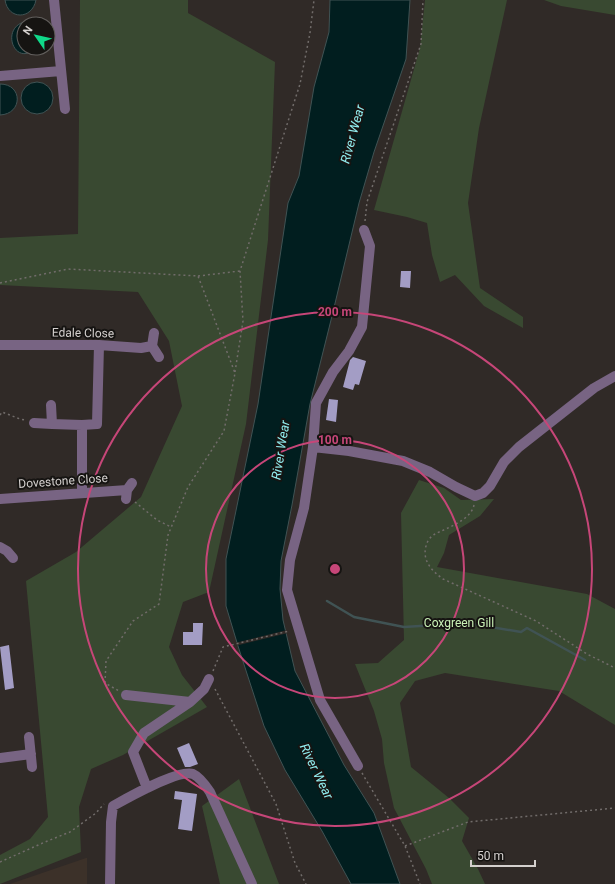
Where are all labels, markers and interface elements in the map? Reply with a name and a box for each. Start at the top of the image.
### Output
north arrow [16,16,56,56]
text: N [21,24,36,38]
water label: River Wear [337,103,368,165]
text: 200 m [318,305,352,319]
street label: Edale Close [52,325,114,341]
water label: River Wear [268,419,293,481]
text: 100 m [318,433,352,447]
street label: Dovestone Close [18,471,108,491]
centre of rings [328,562,342,576]
park label: Coxgreen Gill [424,616,494,630]
water label: River Wear [297,741,337,802]
scale bar [471,842,535,868]
text: 50 m [477,849,504,863]

